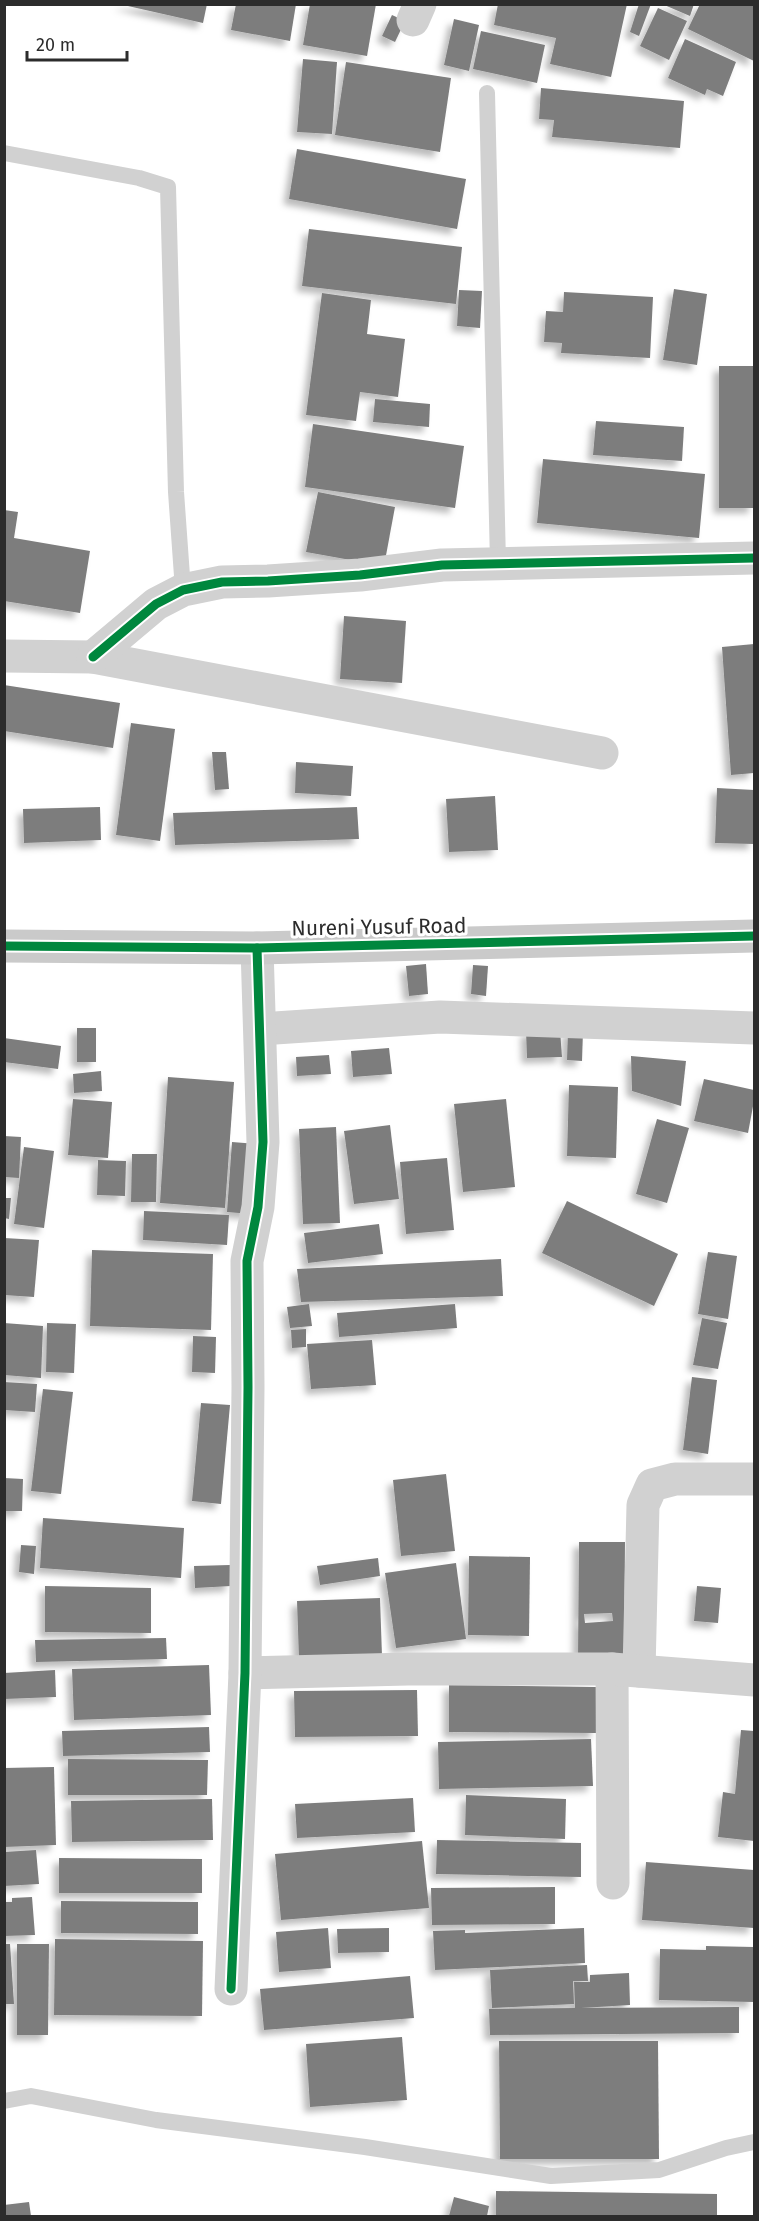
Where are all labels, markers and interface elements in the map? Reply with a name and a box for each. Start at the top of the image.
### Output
scale bar [27,24,128,62]
text: 20 m [36,34,75,56]
street label: Nureni Yusuf Road [291,912,467,942]

